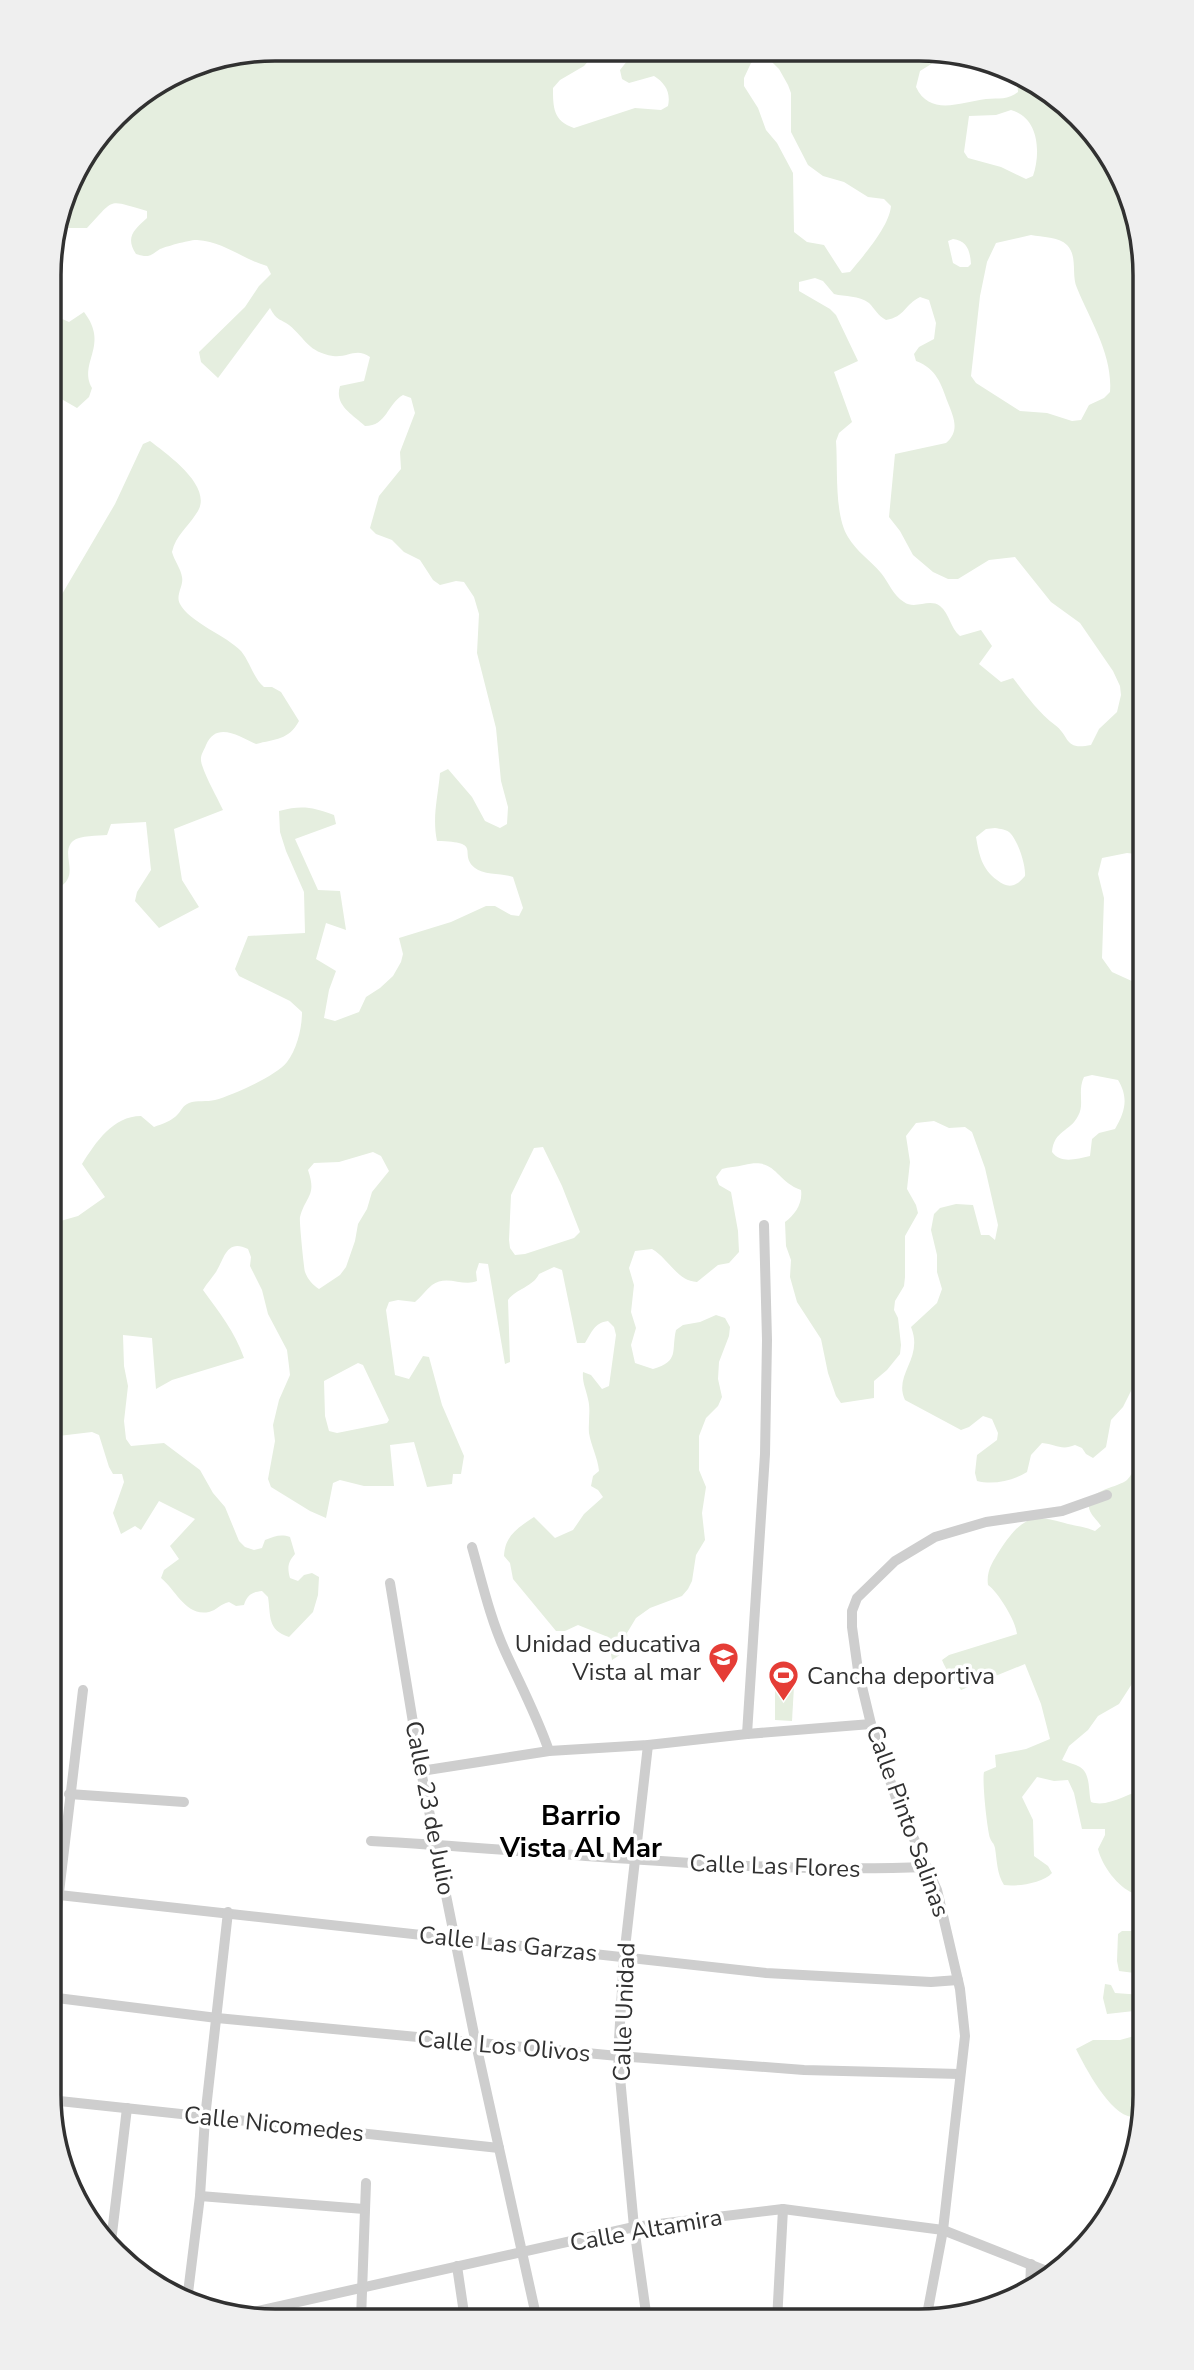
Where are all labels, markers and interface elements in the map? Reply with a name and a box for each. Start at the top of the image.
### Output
place label: Unidad educativa Vista al mar [515,1628,701,1688]
school or university icon: Unidad educativa Vista al mar [707,1641,741,1685]
sports icon: Cancha deportiva [767,1659,801,1703]
place label: Cancha deportiva [807,1660,995,1692]
street label: Calle 23 de Julio [397,1718,463,1898]
street label: Calle Pinto Salinas [858,1721,958,1921]
district label: Barrio Vista Al Mar [499,1797,662,1867]
street label: Calle Las Flores [689,1847,861,1885]
street label: Calle Las Garzas [417,1919,599,1969]
street label: Calle Unidad [606,1942,642,2082]
street label: Calle Los Olivos [416,2022,592,2070]
street label: Calle Nicomedes [182,2099,366,2149]
street label: Calle Altamira [567,2201,725,2259]

